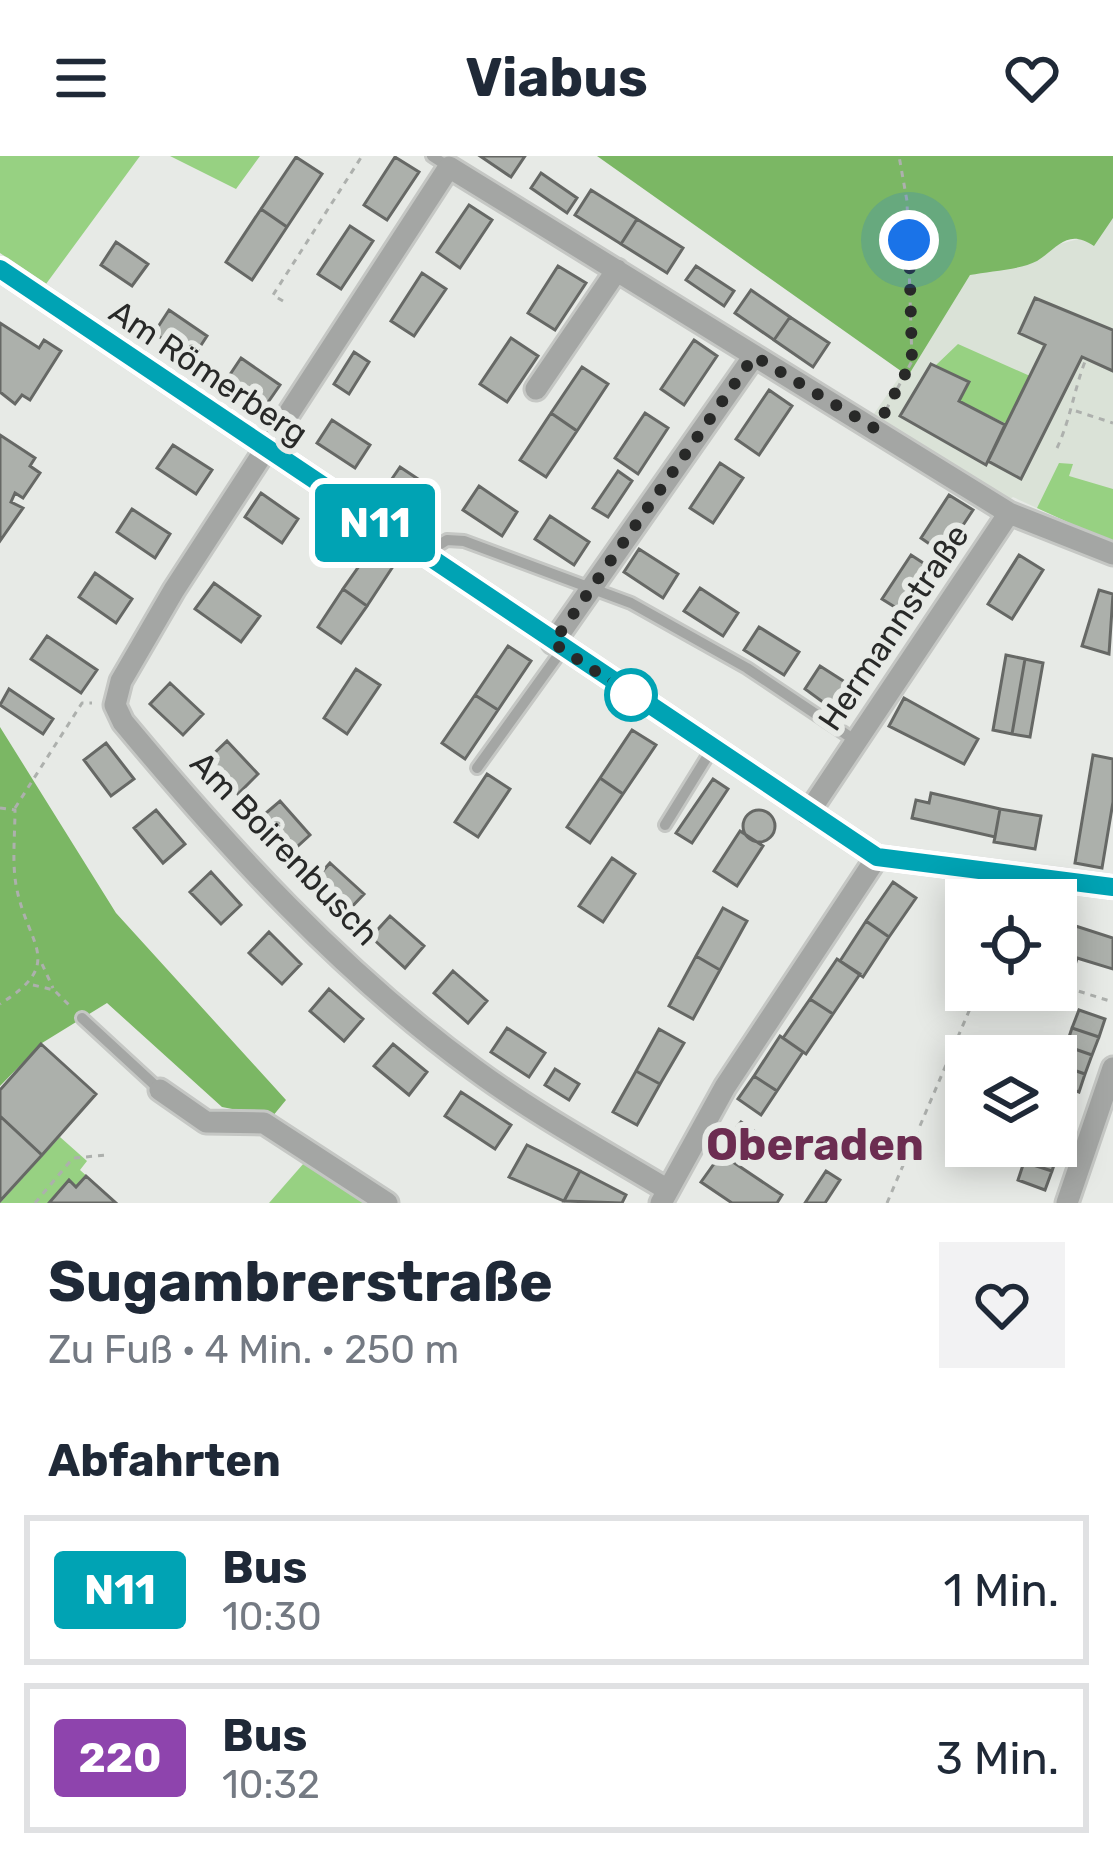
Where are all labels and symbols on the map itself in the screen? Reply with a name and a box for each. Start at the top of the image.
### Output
your location [879,210,939,270]
street label: Am Römerberg [102,292,315,453]
line badge: N11 [306,484,444,562]
street label: Hermannstraße [810,517,977,738]
unlabelled marker [606,670,656,720]
street label: Am Boirenbusch [182,743,387,953]
district label: Oberaden [706,1118,924,1171]

